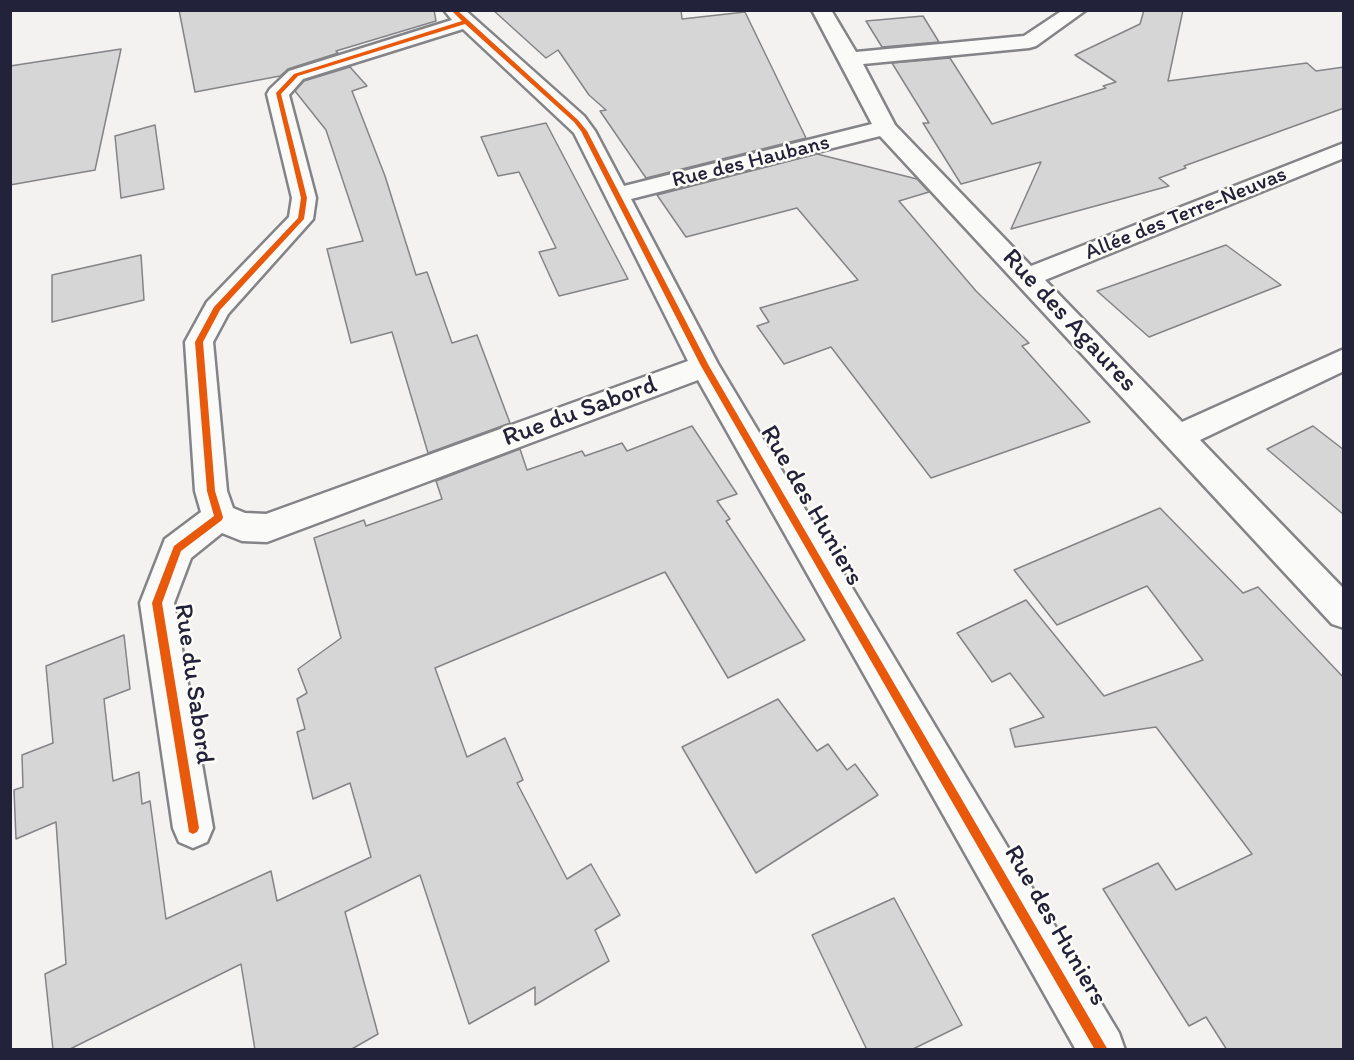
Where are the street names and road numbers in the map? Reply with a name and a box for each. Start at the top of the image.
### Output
street label: Rue des Haubans [670,130,832,194]
street label: Allée des Terre-Neuvas [1081,161,1291,267]
street label: Rue des Agaures [995,243,1143,399]
street label: Rue du Sabord [499,370,661,454]
street label: Rue des Huniers [752,420,870,592]
street label: Rue du Sabord [166,602,220,766]
street label: Rue des Huniers [996,840,1114,1012]

